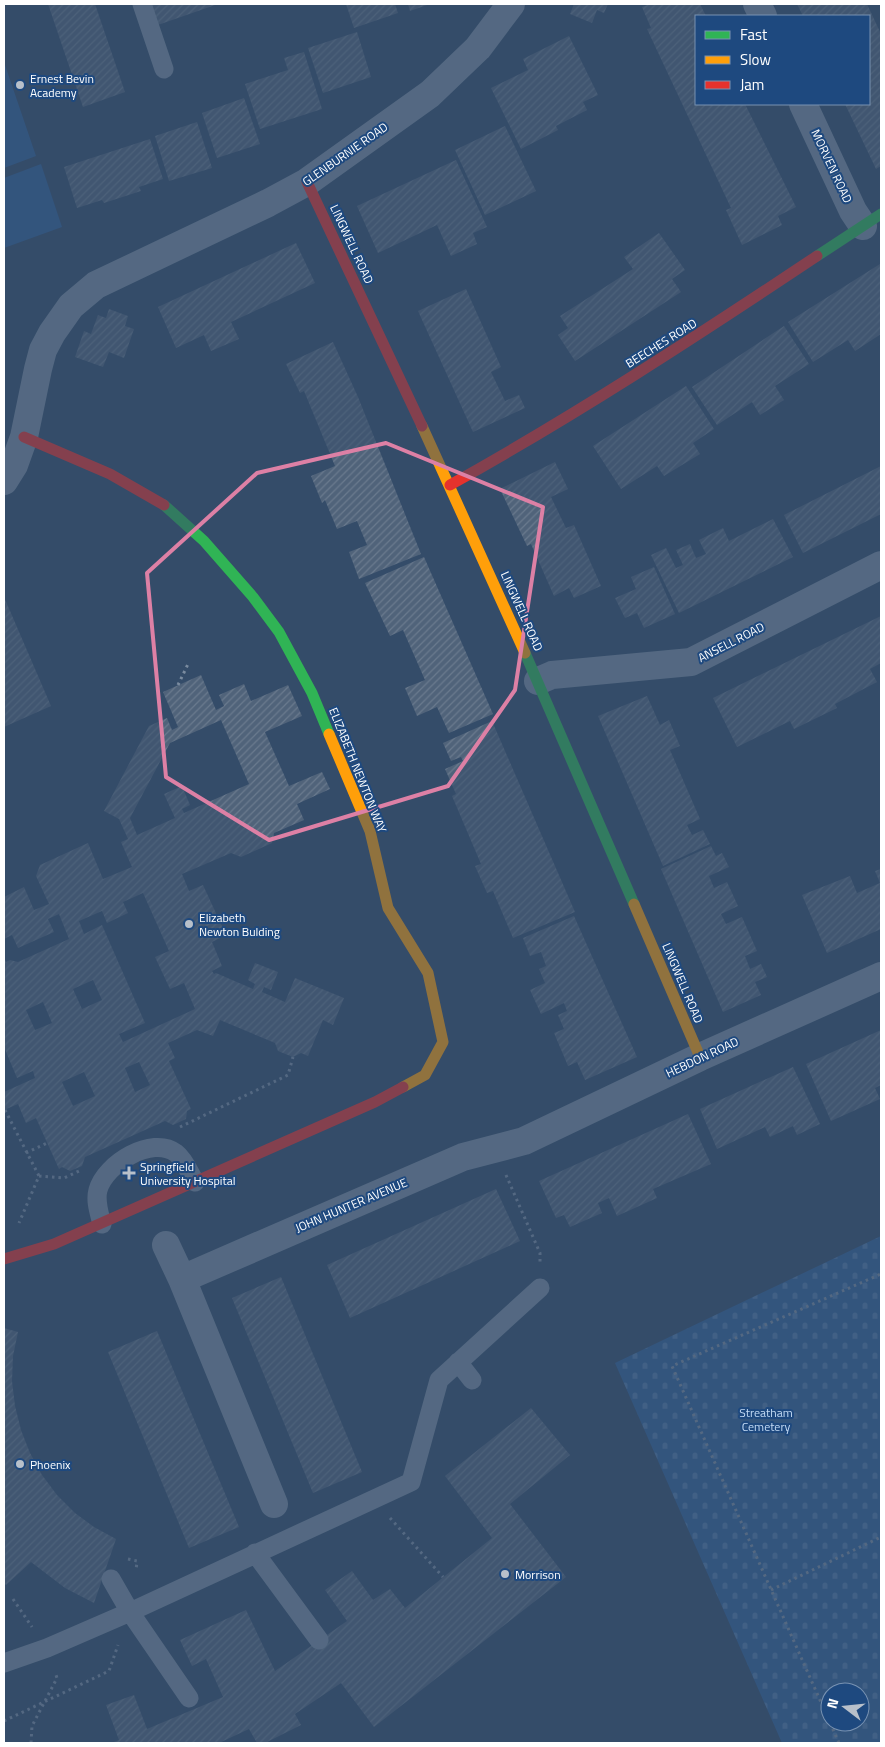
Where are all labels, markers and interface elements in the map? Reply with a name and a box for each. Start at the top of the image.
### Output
legend [695,15,870,105]
text: Fast [740,23,768,46]
text: Slow [740,48,771,71]
place label: Ernest Bevin Academy [30,69,94,102]
text: Jam [740,73,764,96]
marker: Ernest Bevin Academy [14,79,26,91]
street label: GLENBURNIE ROAD [298,117,392,191]
street label: MORVEN ROAD [807,126,858,206]
street label: LINGWELL ROAD [325,201,379,287]
street label: BEECHES ROAD [622,313,701,373]
street label: LINGWELL ROAD [496,568,548,654]
street label: ANSELL ROAD [694,617,768,667]
street label: ELIZABETH NEWTON WAY [324,705,392,836]
place label: Elizabeth Newton Bulding [199,908,280,941]
marker: Elizabeth Newton Bulding [183,918,195,930]
street label: LINGWELL ROAD [658,940,709,1026]
street label: HEBDON ROAD [662,1032,742,1082]
place label: Springfield University Hospital [140,1157,235,1190]
marker: Springfield University Hospital [122,1166,136,1180]
street label: JOHN HUNTER AVENUE [292,1173,410,1237]
park label: Streatham Cemetery [739,1403,793,1436]
place label: Phoenix [30,1455,71,1474]
marker: Phoenix [14,1458,26,1470]
place label: Morrison [515,1565,561,1584]
marker: Morrison [499,1568,511,1580]
north arrow [820,1682,870,1732]
text: N [821,1696,843,1711]

